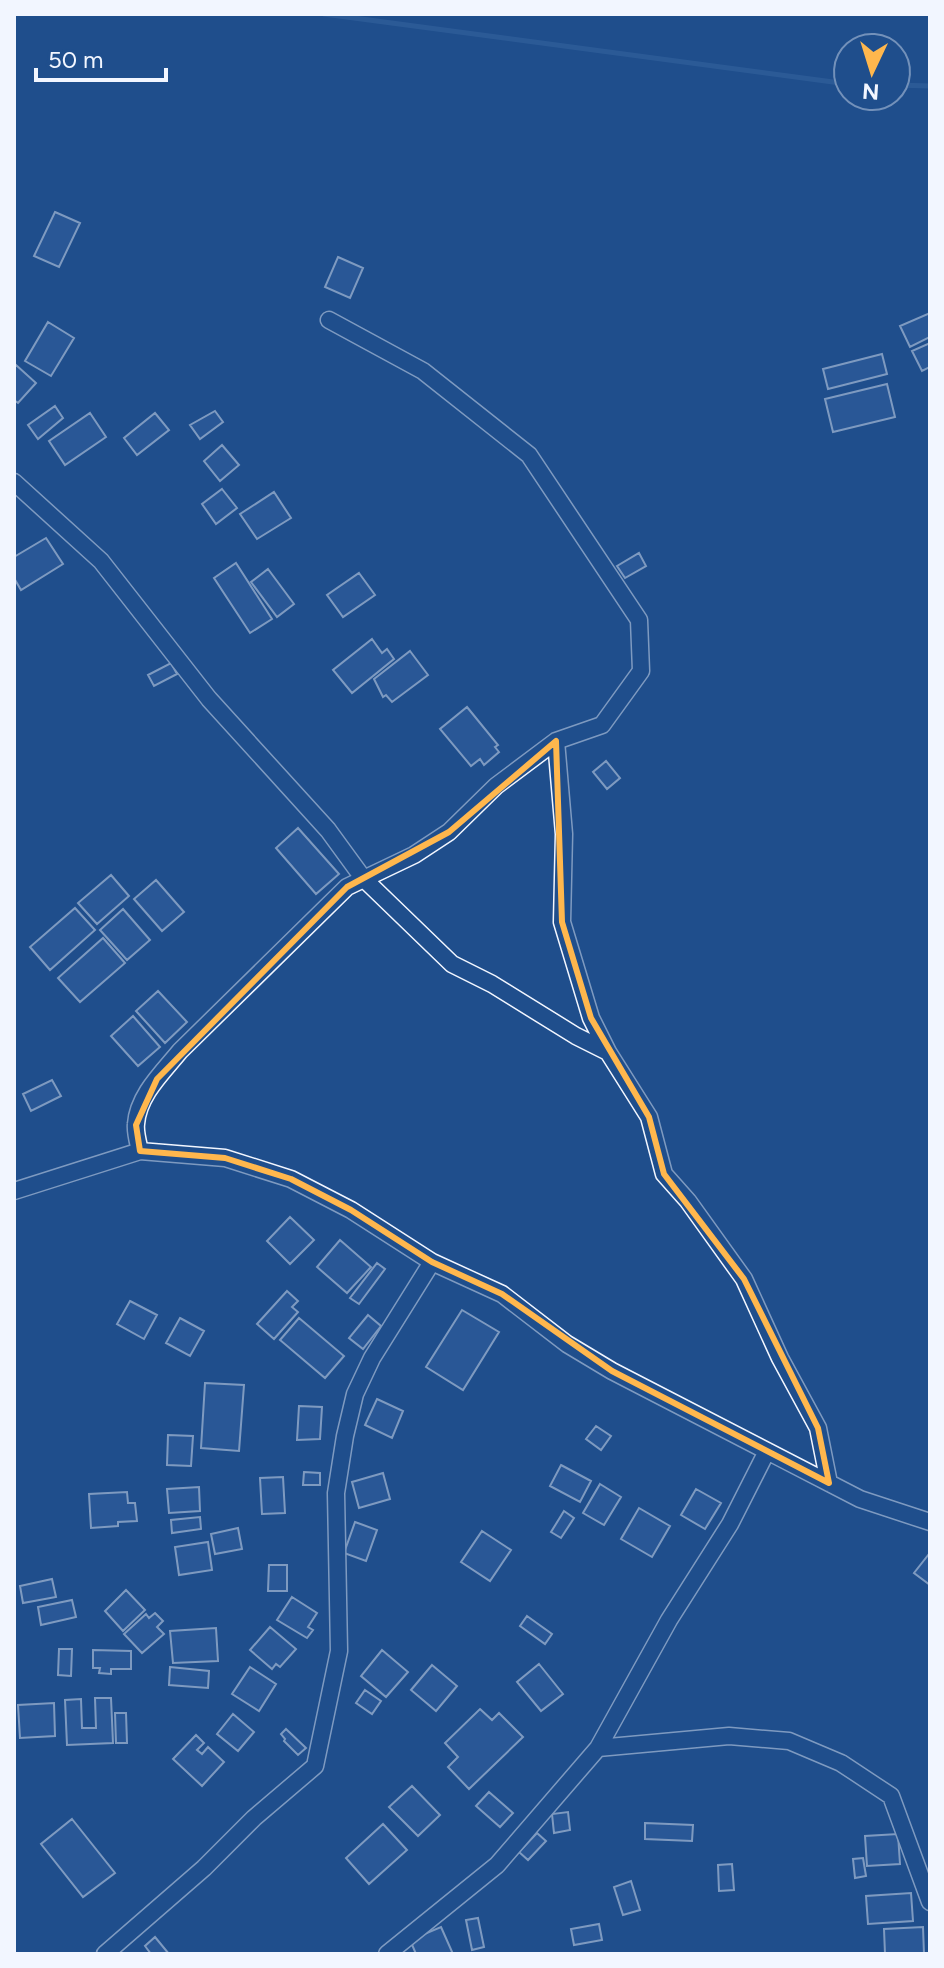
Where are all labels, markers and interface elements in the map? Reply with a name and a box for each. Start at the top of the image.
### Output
scale bar [36,32,166,82]
north arrow [832,32,912,112]
text: 50 m [48,45,104,74]
text: N [861,77,880,106]

